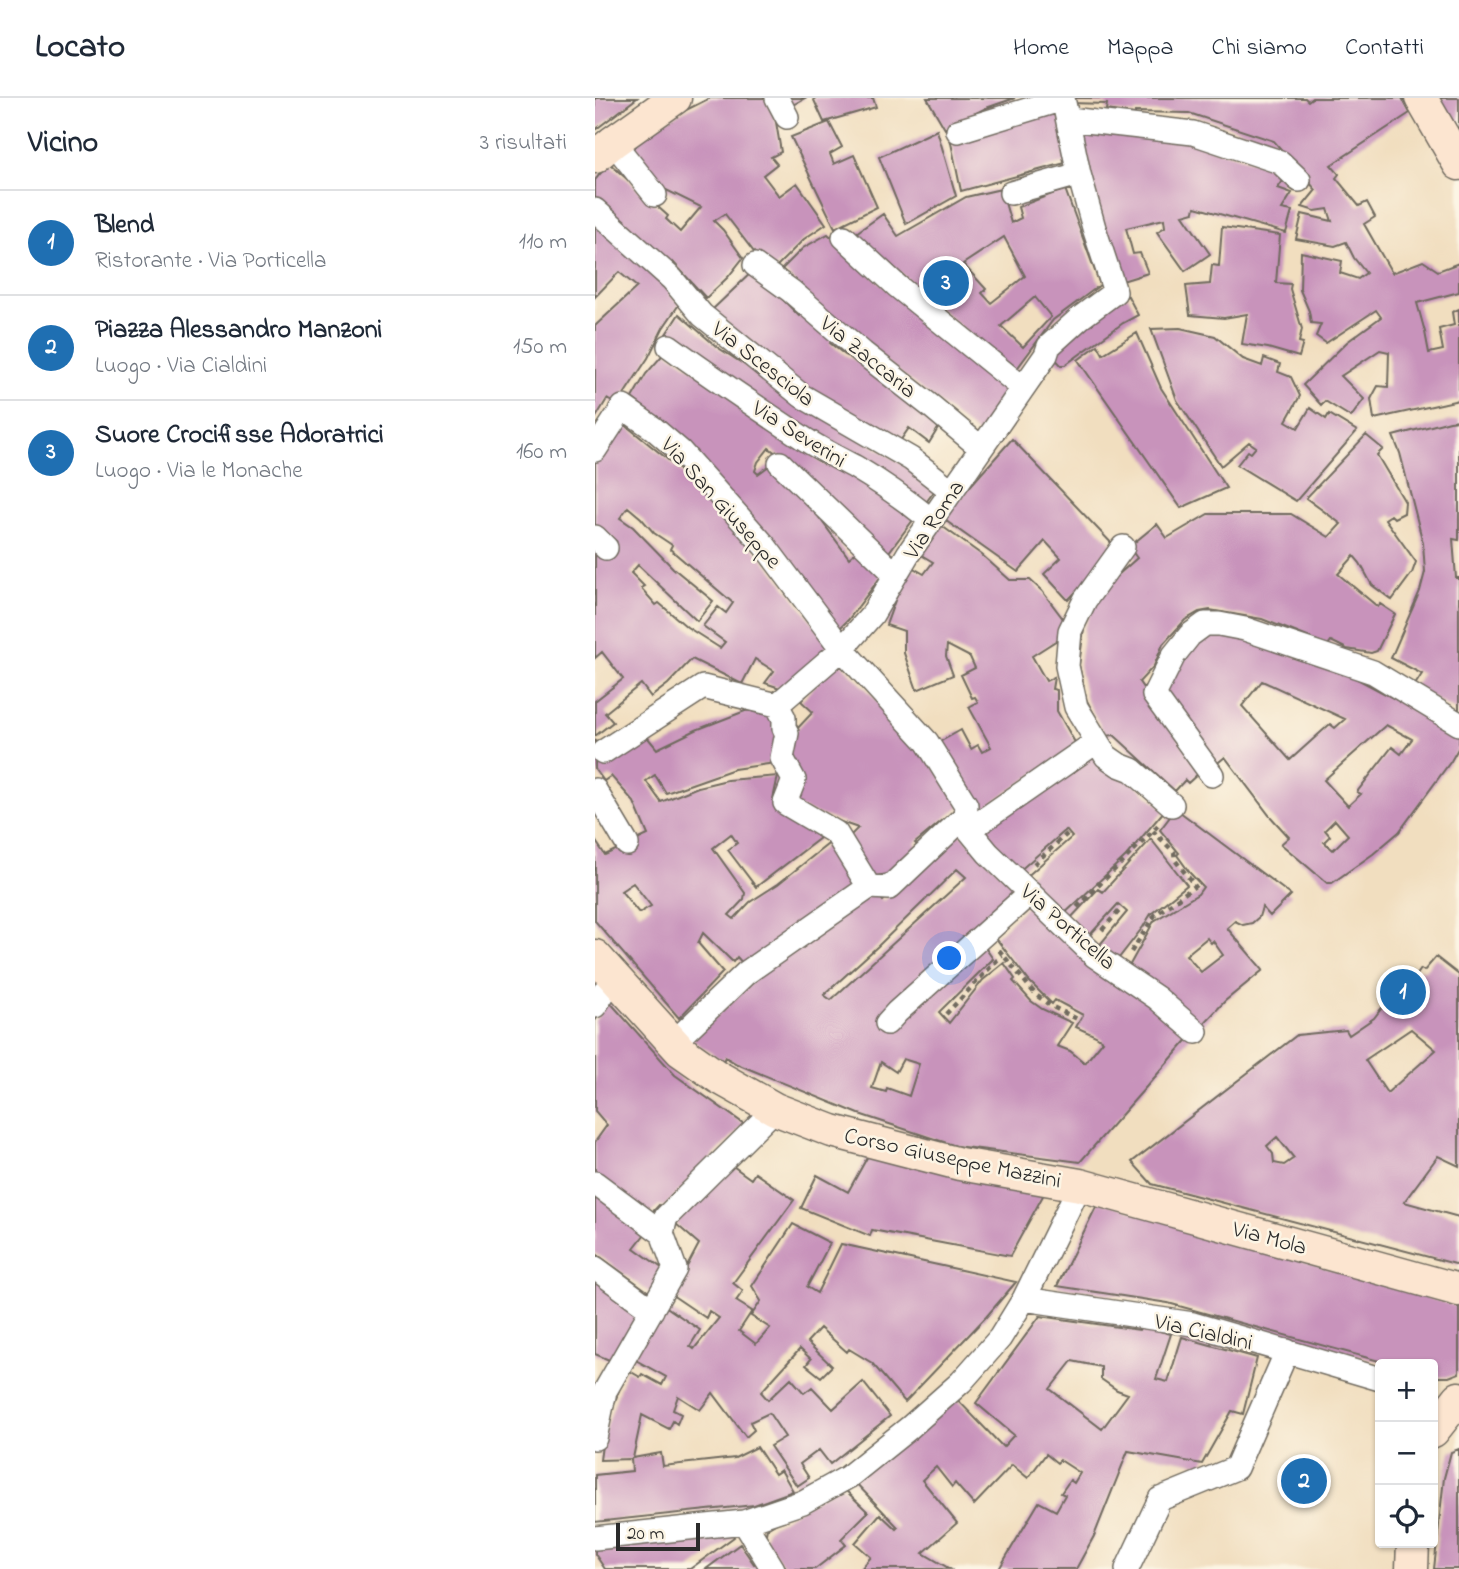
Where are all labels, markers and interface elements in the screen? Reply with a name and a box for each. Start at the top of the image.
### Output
text: Locato [35,24,125,72]
text: Home [1013,31,1069,66]
text: Mappa [1107,31,1174,66]
text: Chi siamo [1212,31,1307,66]
text: Contatti [1345,31,1424,66]
text: Vicino [28,122,98,166]
text: 3 risultati [480,127,567,160]
text: Blend [95,207,154,245]
text: 1 [47,226,55,259]
text: 110 m [519,226,567,259]
text: Ristorante · Via Porticella [95,245,326,278]
pin: 3 [923,257,969,309]
street label: Via Zaccaria [811,308,923,407]
text: Piazza Alessandro Manzoni [95,312,382,350]
street label: Via Scesciola [703,313,821,416]
text: 2 [45,331,57,364]
text: 150 m [513,331,567,364]
text: Luogo · Via Cialdini [95,350,267,383]
street label: Via Severini [744,393,852,477]
text: Suore Crocifisse Adoratrici [95,417,384,455]
street label: Via San Giuseppe [651,430,789,577]
text: 3 [46,436,56,469]
text: 160 m [516,436,567,469]
text: Luogo · Via le Monache [95,455,303,488]
street label: Via Roma [896,474,974,567]
street label: Via Porticella [1011,876,1123,979]
your location [932,941,966,975]
pin: 1 [1380,966,1426,1018]
street label: Corso Giuseppe Mazzini [841,1120,1064,1199]
street label: Via Mola [1228,1213,1310,1265]
street label: Via Cialdini [1150,1306,1256,1361]
map controls [1375,1359,1438,1548]
button: + [1375,1359,1438,1422]
button: − [1375,1422,1438,1485]
pin: 2 [1281,1455,1327,1507]
button: locate [1375,1485,1438,1548]
scale bar [616,1520,700,1552]
text: 20 m [627,1521,664,1548]

